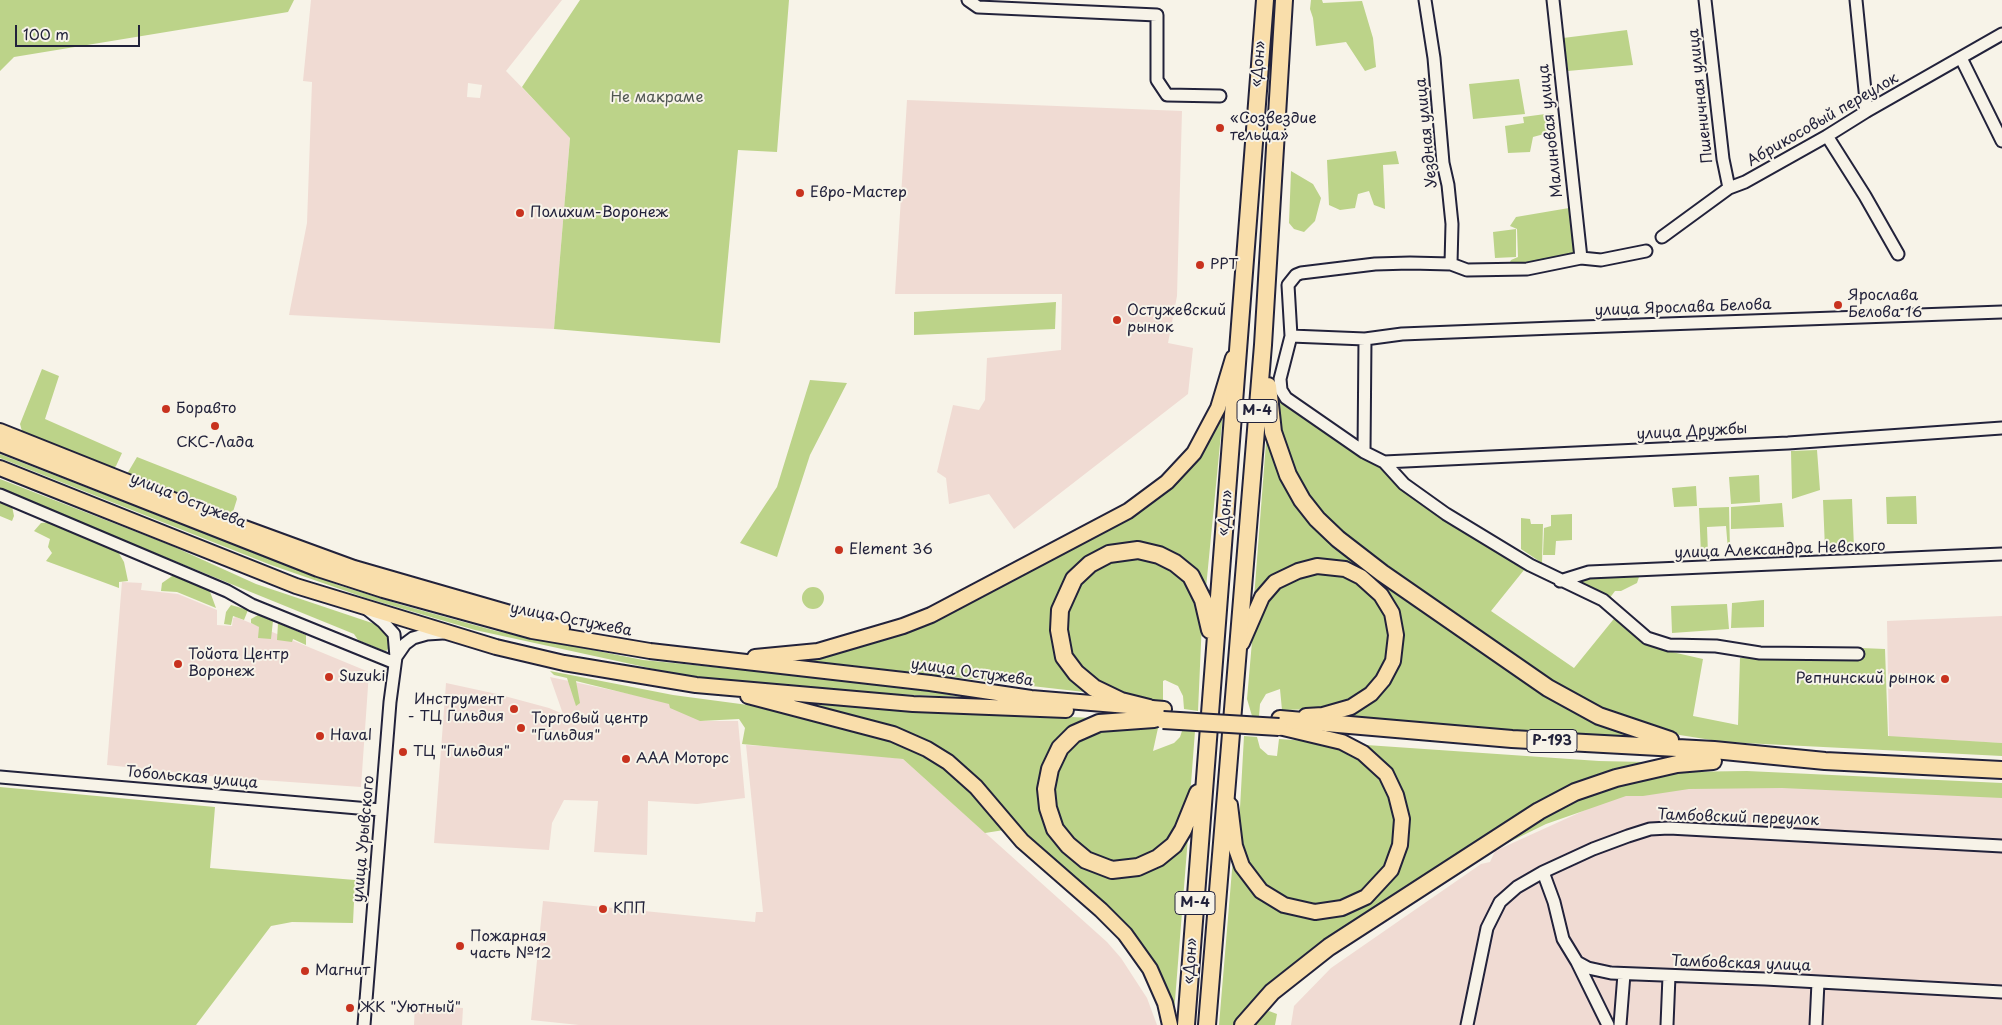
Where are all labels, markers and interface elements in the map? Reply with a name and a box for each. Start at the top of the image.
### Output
scale bar [18,15,142,47]
text: 100 m [23,22,69,45]
street label: Пшеничная улица [1685,28,1717,164]
street label: «Дон» [1248,40,1270,88]
street label: Малиновая улица [1535,63,1567,199]
street label: Абрикосовый переулок [1744,69,1902,171]
street label: Уездная улица [1412,77,1442,189]
park label: Не макраме [611,89,703,107]
place label: «Созвездие тельца» [1230,110,1317,145]
marker: «Созвездие тельца» [1214,122,1226,134]
place label: Евро-Мастер [810,184,907,202]
marker: Евро-Мастер [794,187,806,199]
place label: Полихим-Воронеж [530,204,668,222]
marker: Полихим-Воронеж [514,207,526,219]
place label: РРТ [1210,256,1238,274]
marker: РРТ [1194,259,1206,271]
place label: Ярослава Белова 16 [1848,287,1922,322]
street label: улица Ярослава Белова [1594,296,1772,320]
marker: Ярослава Белова 16 [1832,299,1844,311]
place label: Остужевский рынок [1127,302,1226,337]
marker: Остужевский рынок [1111,314,1123,326]
place label: Боравто [176,400,237,418]
road number: М-4 [1237,400,1277,422]
marker: Боравто [160,403,172,415]
marker: СКС-Лада [209,420,221,432]
street label: улица Дружбы [1636,420,1748,444]
place label: СКС-Лада [176,434,254,452]
street label: улица Остужева [127,470,249,532]
street label: «Дон» [1215,489,1237,537]
street label: улица Александра Невского [1674,537,1886,563]
place label: Element 36 [849,541,933,559]
marker: Element 36 [833,544,845,556]
street label: улица Остужева [509,599,633,641]
place label: Тойота Центр Воронеж [188,646,289,681]
street label: улица Остужева [910,655,1034,691]
marker: Тойота Центр Воронеж [172,658,184,670]
place label: Suzuki [339,668,385,686]
place label: Репнинский рынок [1796,670,1935,688]
marker: Suzuki [323,671,335,683]
marker: Репнинский рынок [1939,673,1951,685]
place label: Инструмент - ТЦ Гильдия [407,691,504,726]
marker: Инструмент - ТЦ Гильдия [508,703,520,715]
place label: Торговый центр "Гильдия" [531,710,648,745]
marker: Торговый центр "Гильдия" [515,722,527,734]
place label: Haval [330,727,372,745]
road number: Р-193 [1527,729,1577,752]
marker: Haval [314,730,326,742]
place label: ТЦ "Гильдия" [413,743,510,761]
marker: ТЦ "Гильдия" [397,746,409,758]
place label: ААА Моторс [636,750,729,768]
marker: ААА Моторс [620,753,632,765]
street label: Тобольская улица [125,763,259,793]
street label: улица Урывского [349,775,379,903]
street label: Тамбовский переулок [1657,806,1819,830]
road number: М-4 [1175,891,1215,914]
place label: КПП [613,900,646,918]
marker: КПП [597,903,609,915]
place label: Пожарная часть №12 [470,928,551,963]
street label: «Дон» [1180,937,1202,985]
marker: Пожарная часть №12 [454,940,466,952]
street label: Тамбовская улица [1671,953,1811,975]
place label: Магнит [315,962,370,980]
marker: Магнит [299,965,311,977]
place label: ЖК "Уютный" [360,999,461,1017]
marker: ЖК "Уютный" [344,1002,356,1014]

